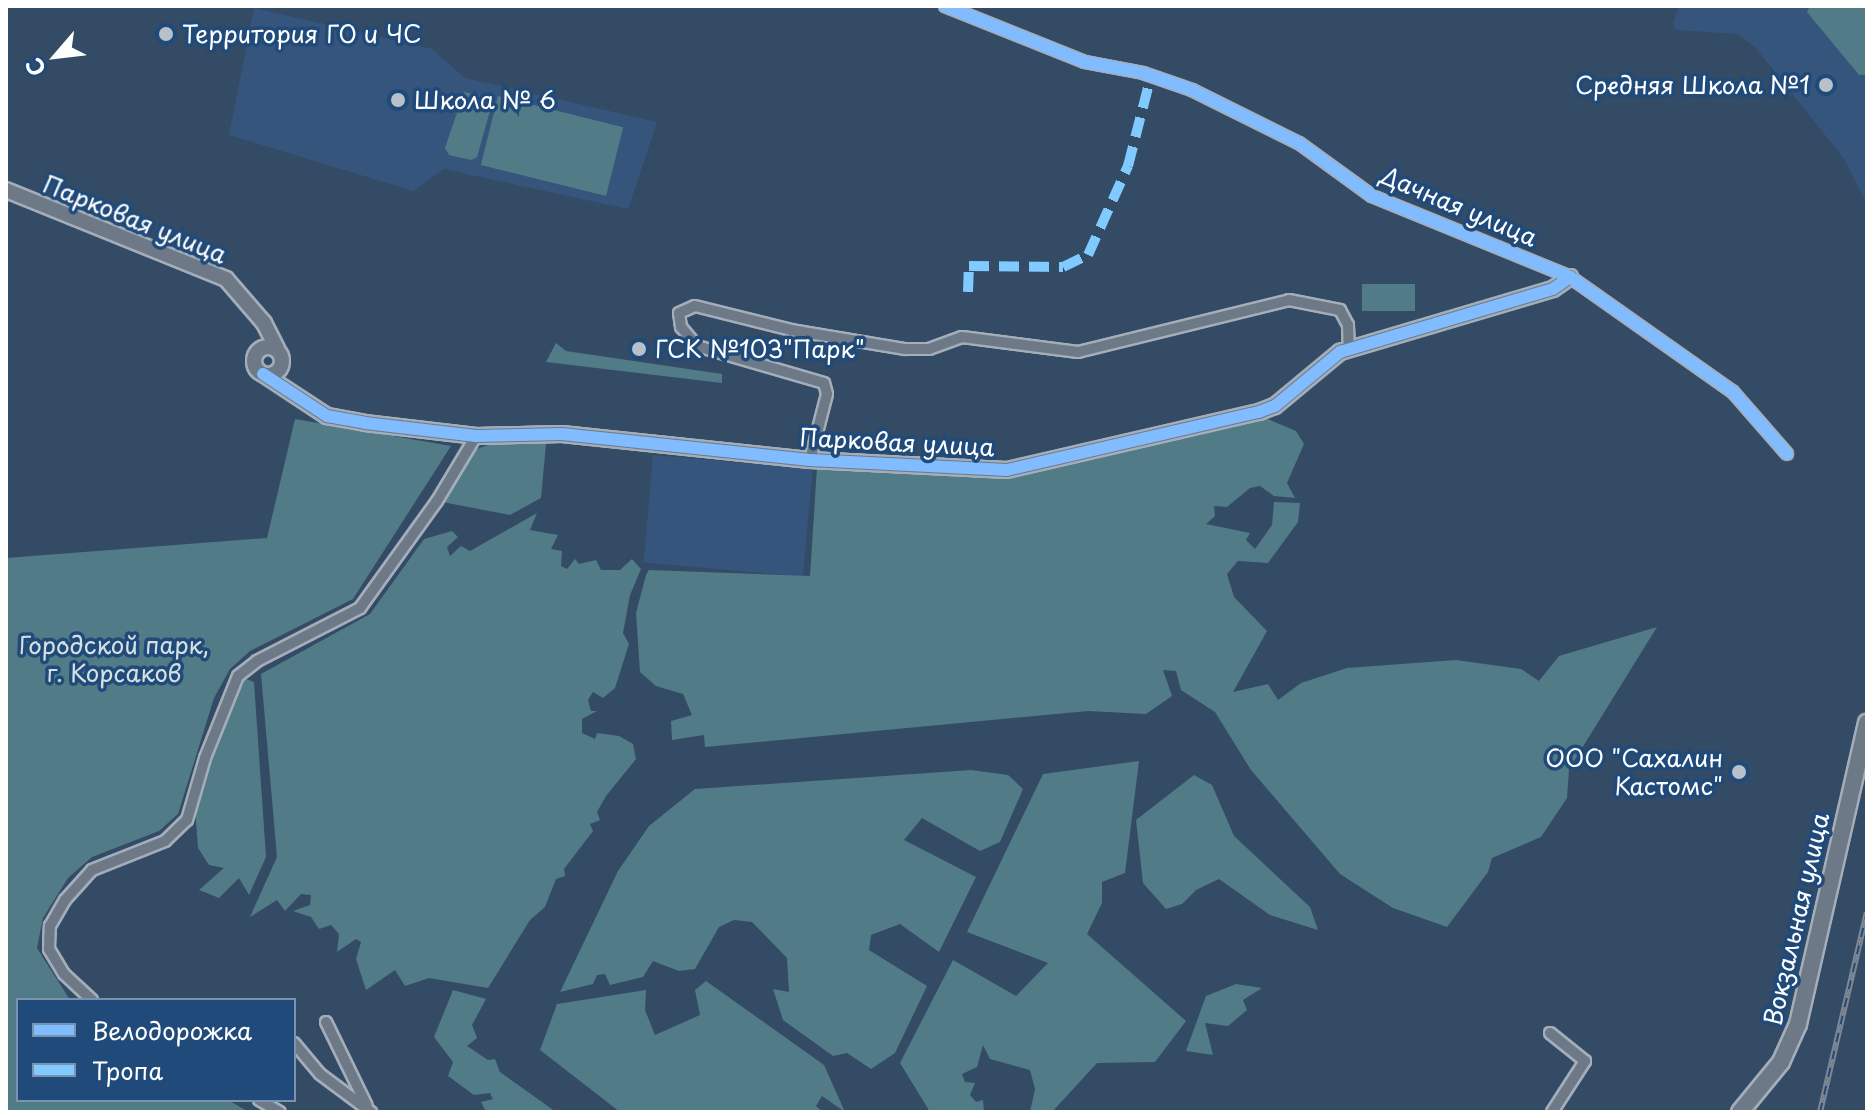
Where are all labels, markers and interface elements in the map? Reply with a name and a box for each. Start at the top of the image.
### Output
north arrow [16,16,96,96]
place label: Территория ГО и ЧС [182,20,422,48]
marker: Территория ГО и ЧС [157,25,175,43]
text: С [16,52,53,83]
place label: Средняя Школа №1 [1574,71,1810,99]
marker: Средняя Школа №1 [1817,76,1835,94]
place label: Школа № 6 [414,86,557,114]
marker: Школа № 6 [389,91,407,109]
street label: Дачная улица [1376,160,1542,252]
street label: Парковая улица [39,169,231,269]
place label: ГСК №103"Парк" [655,335,865,363]
marker: ГСК №103"Парк" [630,340,648,358]
street label: Парковая улица [798,422,996,462]
park label: Городской парк, г. Корсаков [18,631,210,687]
place label: ООО "Сахалин Кастомс" [1546,744,1723,800]
marker: ООО "Сахалин Кастомс" [1730,763,1748,781]
street label: Вокзальная улица [1757,809,1835,1029]
legend [16,998,296,1102]
text: Велодорожка [92,1012,252,1048]
text: Тропа [92,1052,163,1088]

